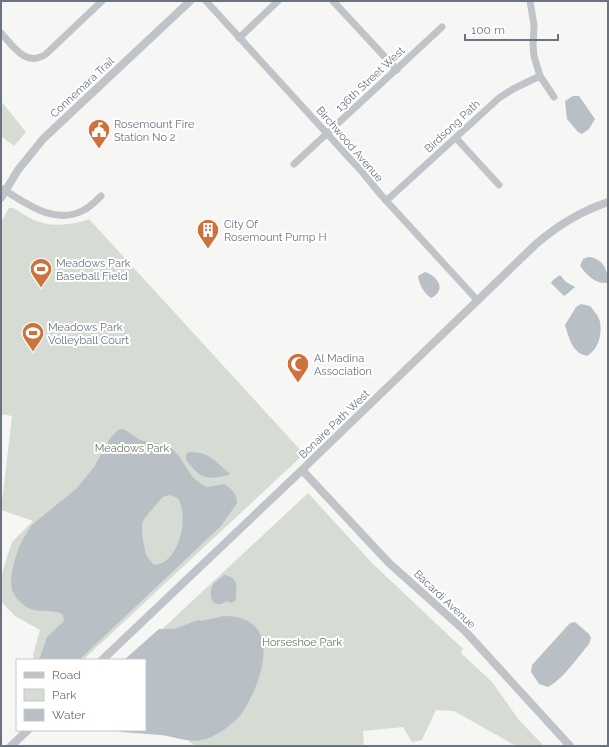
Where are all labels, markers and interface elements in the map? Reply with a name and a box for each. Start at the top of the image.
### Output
scale bar [465,16,558,42]
text: 100 m [471,23,505,37]
street label: 136th Street West [333,44,408,115]
street label: Connemara Trail [48,54,117,120]
street label: Birdsong Path [422,97,483,155]
street label: Birchwood Avenue [313,104,386,185]
public building icon: Rosemount Fire Station No 2 [86,117,112,150]
place label: Rosemount Fire Station No 2 [114,118,195,144]
building icon: City Of Rosemount Pump H [195,217,221,250]
place label: City Of Rosemount Pump H [224,218,327,244]
sports icon: Meadows Park Baseball Field [28,256,54,289]
place label: Meadows Park Baseball Field [56,257,131,283]
sports icon: Meadows Park Volleyball Court [20,320,46,353]
place label: Meadows Park Volleyball Court [48,321,129,347]
mosque icon: Al Madina Association [285,351,311,384]
place label: Al Madina Association [314,352,372,378]
street label: Bonaire Path West [296,387,373,461]
park label: Meadows Park [95,442,169,455]
street label: Bacardi Avenue [411,568,479,632]
park label: Horseshoe Park [262,636,342,649]
legend [16,659,146,731]
text: Road [52,668,81,682]
text: Park [52,688,77,702]
text: Water [52,708,86,722]

